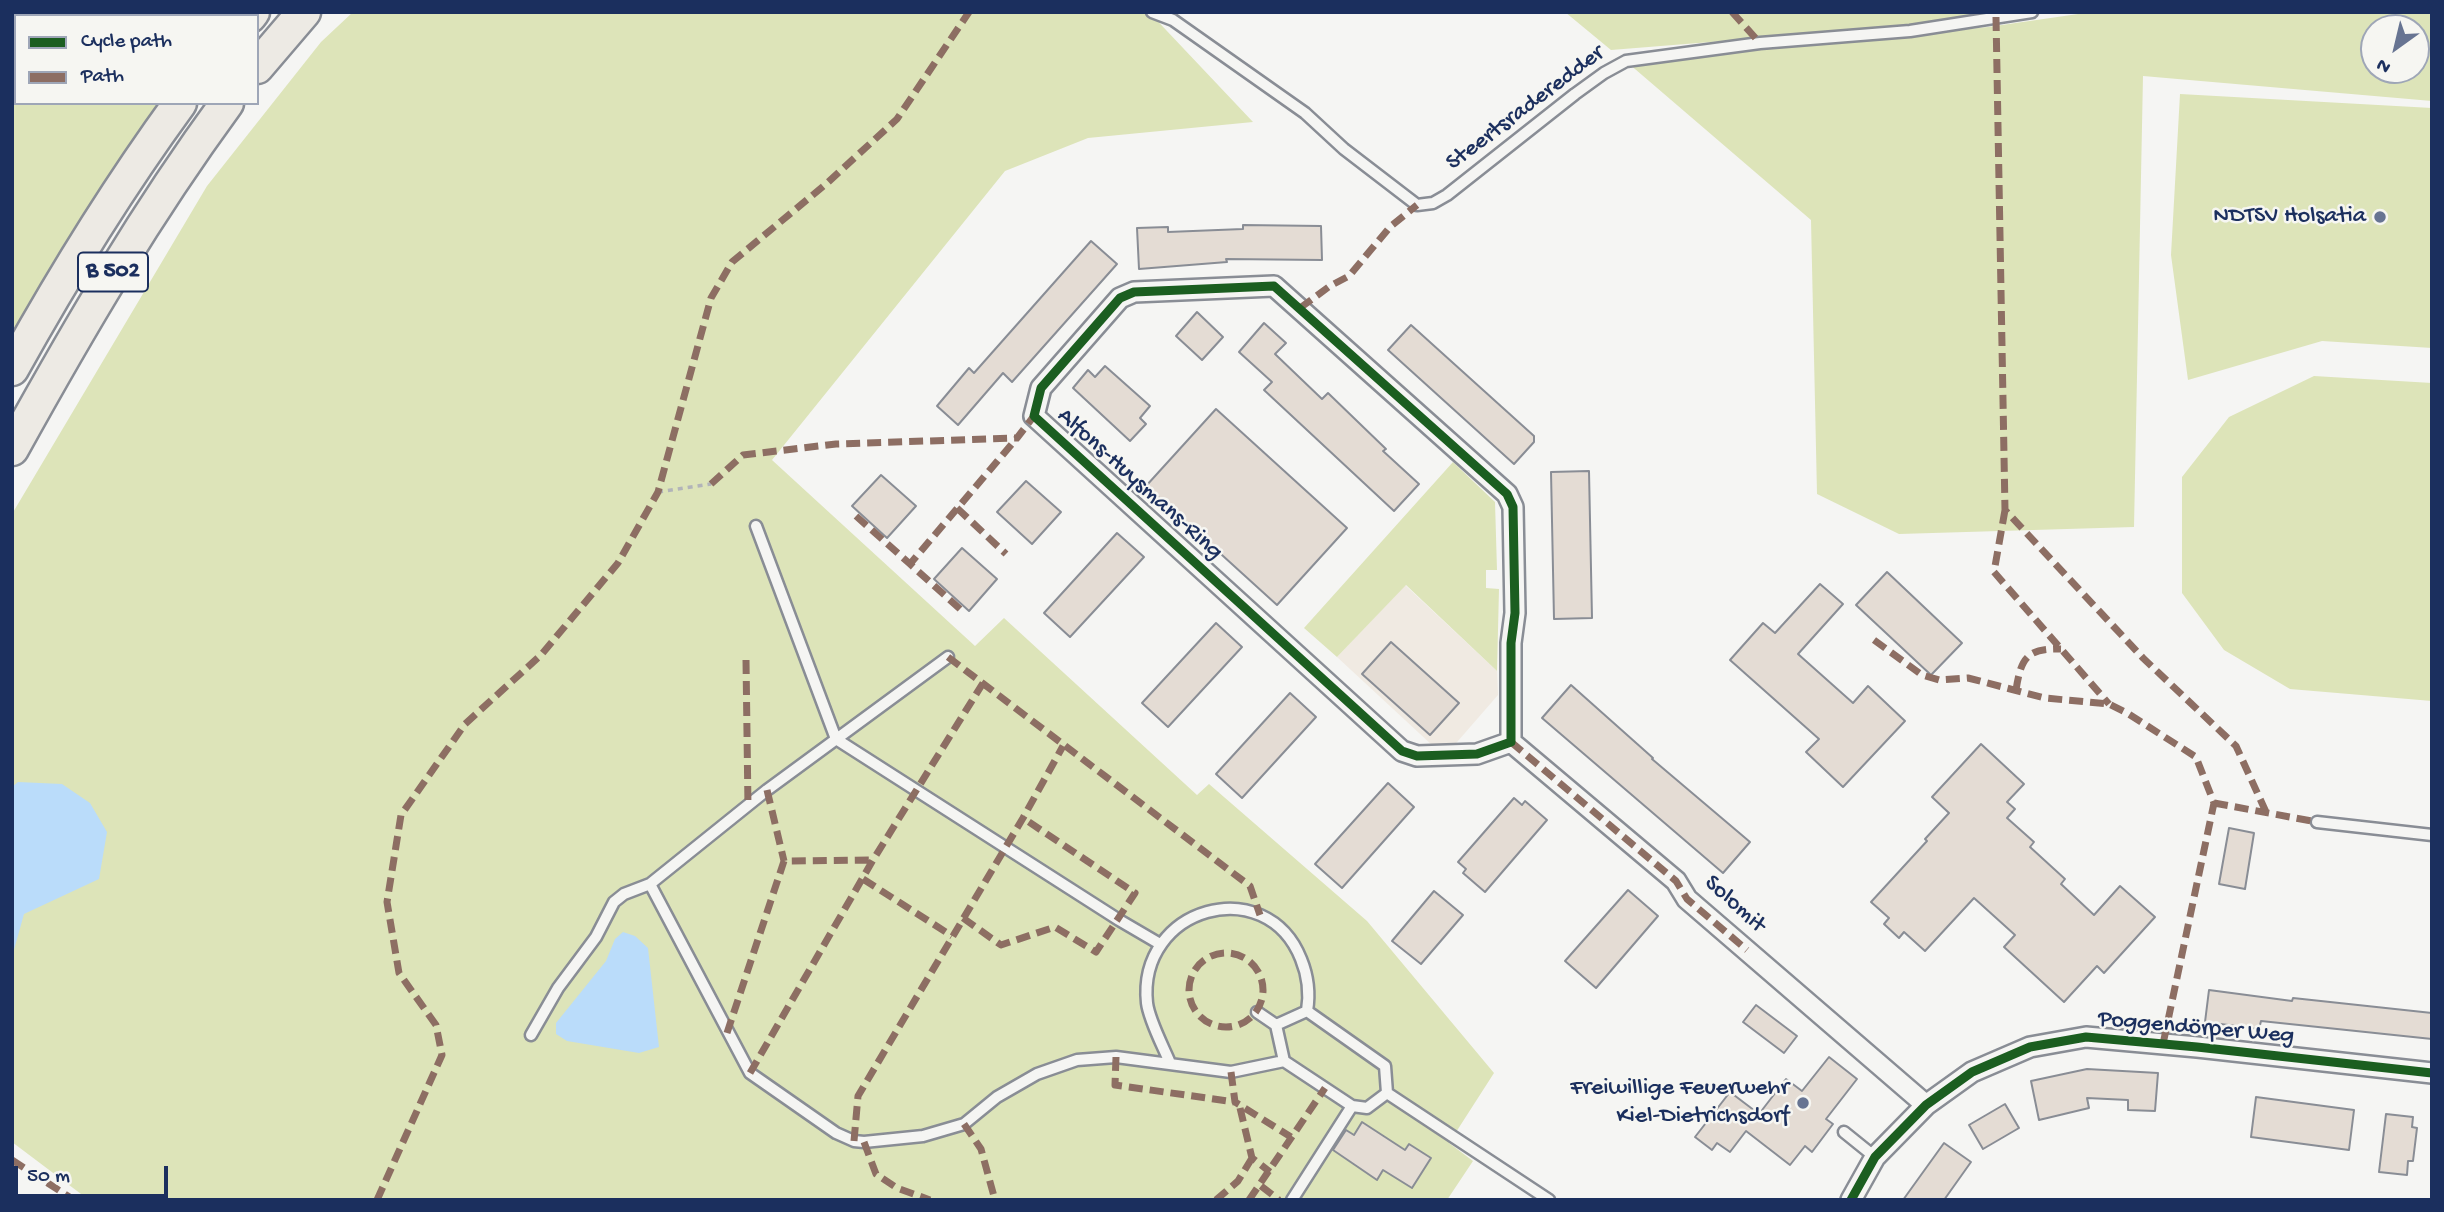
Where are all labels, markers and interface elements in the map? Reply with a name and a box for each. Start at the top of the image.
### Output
legend [14,14,259,105]
north arrow [2360,14,2430,84]
text: Cycle path [81,30,172,55]
street label: Steertsraderedder [1441,40,1611,178]
text: N [2373,52,2396,78]
text: Path [81,65,124,90]
place label: NDTSV Holsatia [2213,203,2366,231]
marker: NDTSV Holsatia [2372,209,2388,225]
road number: B 502 [78,252,148,292]
street label: Alfons-Huysmans-Ring [1050,403,1228,567]
street label: Solomit [1697,870,1771,940]
street label: Poggendörper Weg [2097,1006,2295,1052]
place label: Freiwillige Feuerwehr Kiel-Dietrichsdorf [1570,1075,1789,1131]
marker: Freiwillige Feuerwehr Kiel-Dietrichsdorf [1795,1095,1811,1111]
scale bar [18,1152,172,1196]
text: 50 m [27,1165,70,1190]

